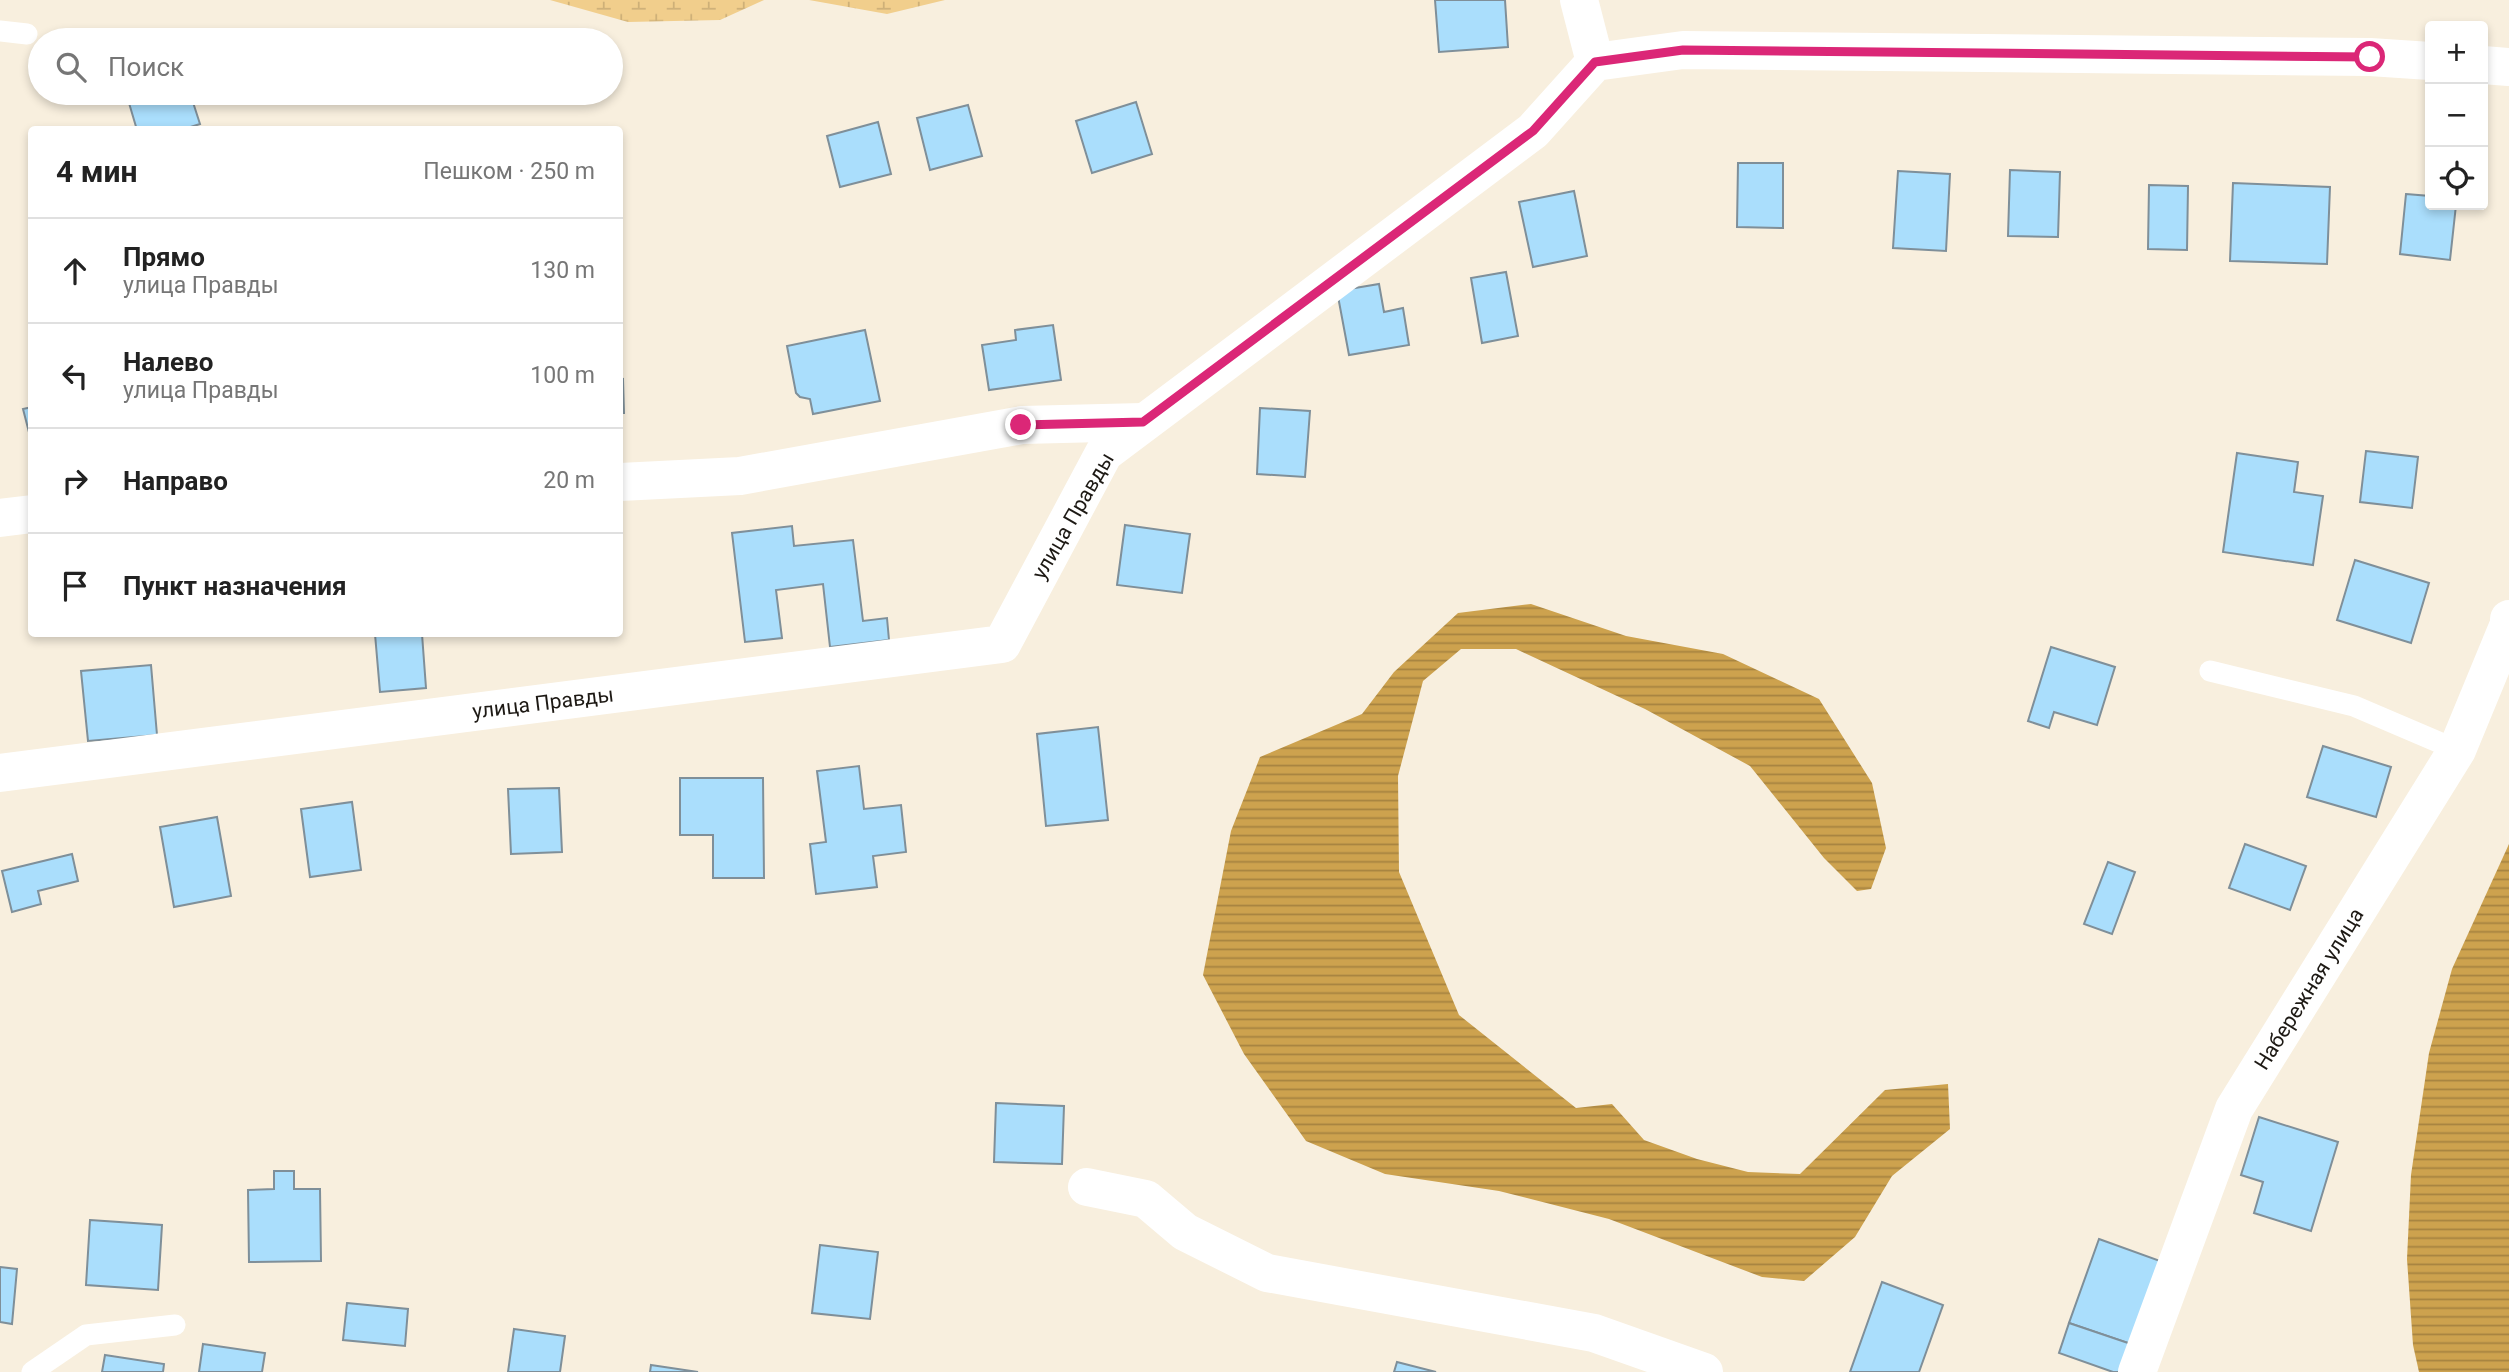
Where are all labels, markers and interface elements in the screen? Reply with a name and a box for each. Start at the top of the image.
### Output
map controls [2425,21,2488,210]
button: + [2425,21,2488,84]
search box [28,28,623,105]
route start [2354,41,2385,72]
icon: search [52,48,90,86]
text: Поиск [108,52,184,82]
button: − [2425,84,2488,147]
button: locate [2425,147,2488,210]
text: 4 мин [56,154,137,189]
text: Пешком · 250 m [423,158,595,185]
text: Прямо [123,242,205,272]
icon: ahead [56,252,94,290]
text: 130 m [530,257,595,284]
text: улица Правды [123,272,279,299]
text: Налево [123,347,213,377]
icon: left [56,357,94,395]
text: 100 m [530,362,595,389]
text: улица Правды [123,377,279,404]
route end [1005,409,1036,440]
street label: улица Правды [1027,448,1119,584]
icon: right [56,462,94,500]
text: Направо [123,466,228,496]
text: 20 m [543,467,595,494]
icon: arrive [56,567,94,605]
text: Пункт назначения [123,571,347,601]
street label: улица Правды [471,682,615,724]
street label: Набережная улица [2250,904,2368,1074]

